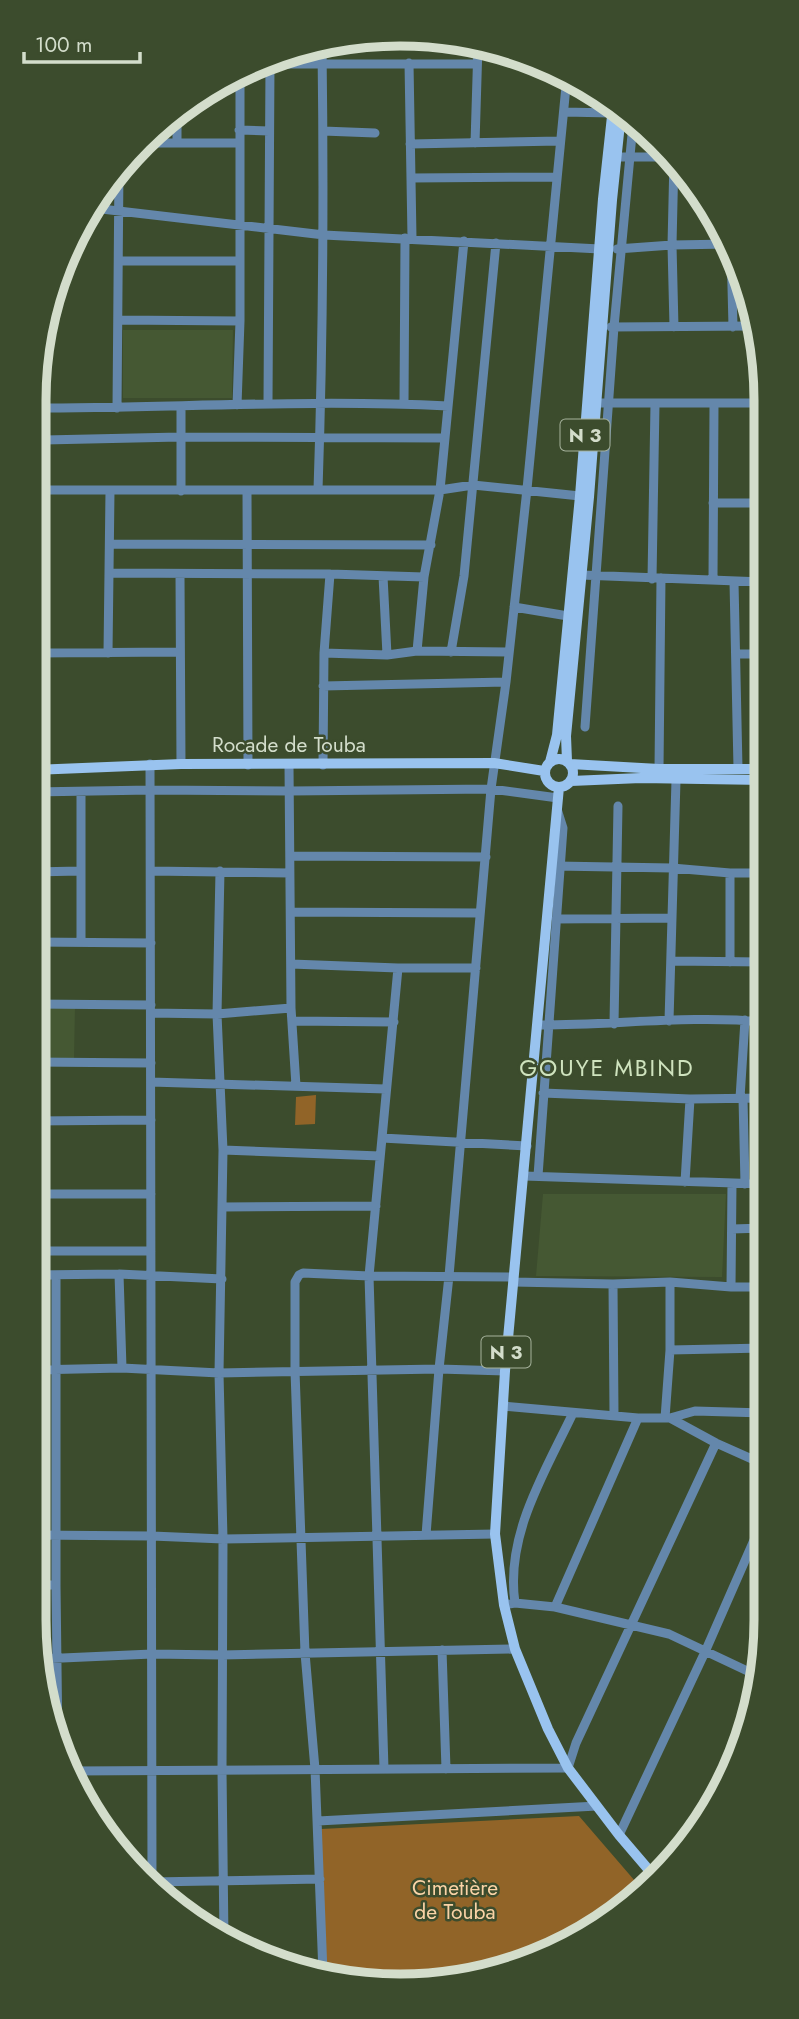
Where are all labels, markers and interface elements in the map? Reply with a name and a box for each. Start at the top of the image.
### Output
scale bar [24,21,140,65]
text: 100 m [35,30,92,60]
road number: N 3 [560,420,610,450]
street label: Rocade de Touba [212,730,366,760]
district label: GOUYE MBIND [519,1051,695,1085]
road number: N 3 [482,1336,530,1368]
park label: Cimetière de Touba [412,1873,498,1927]

